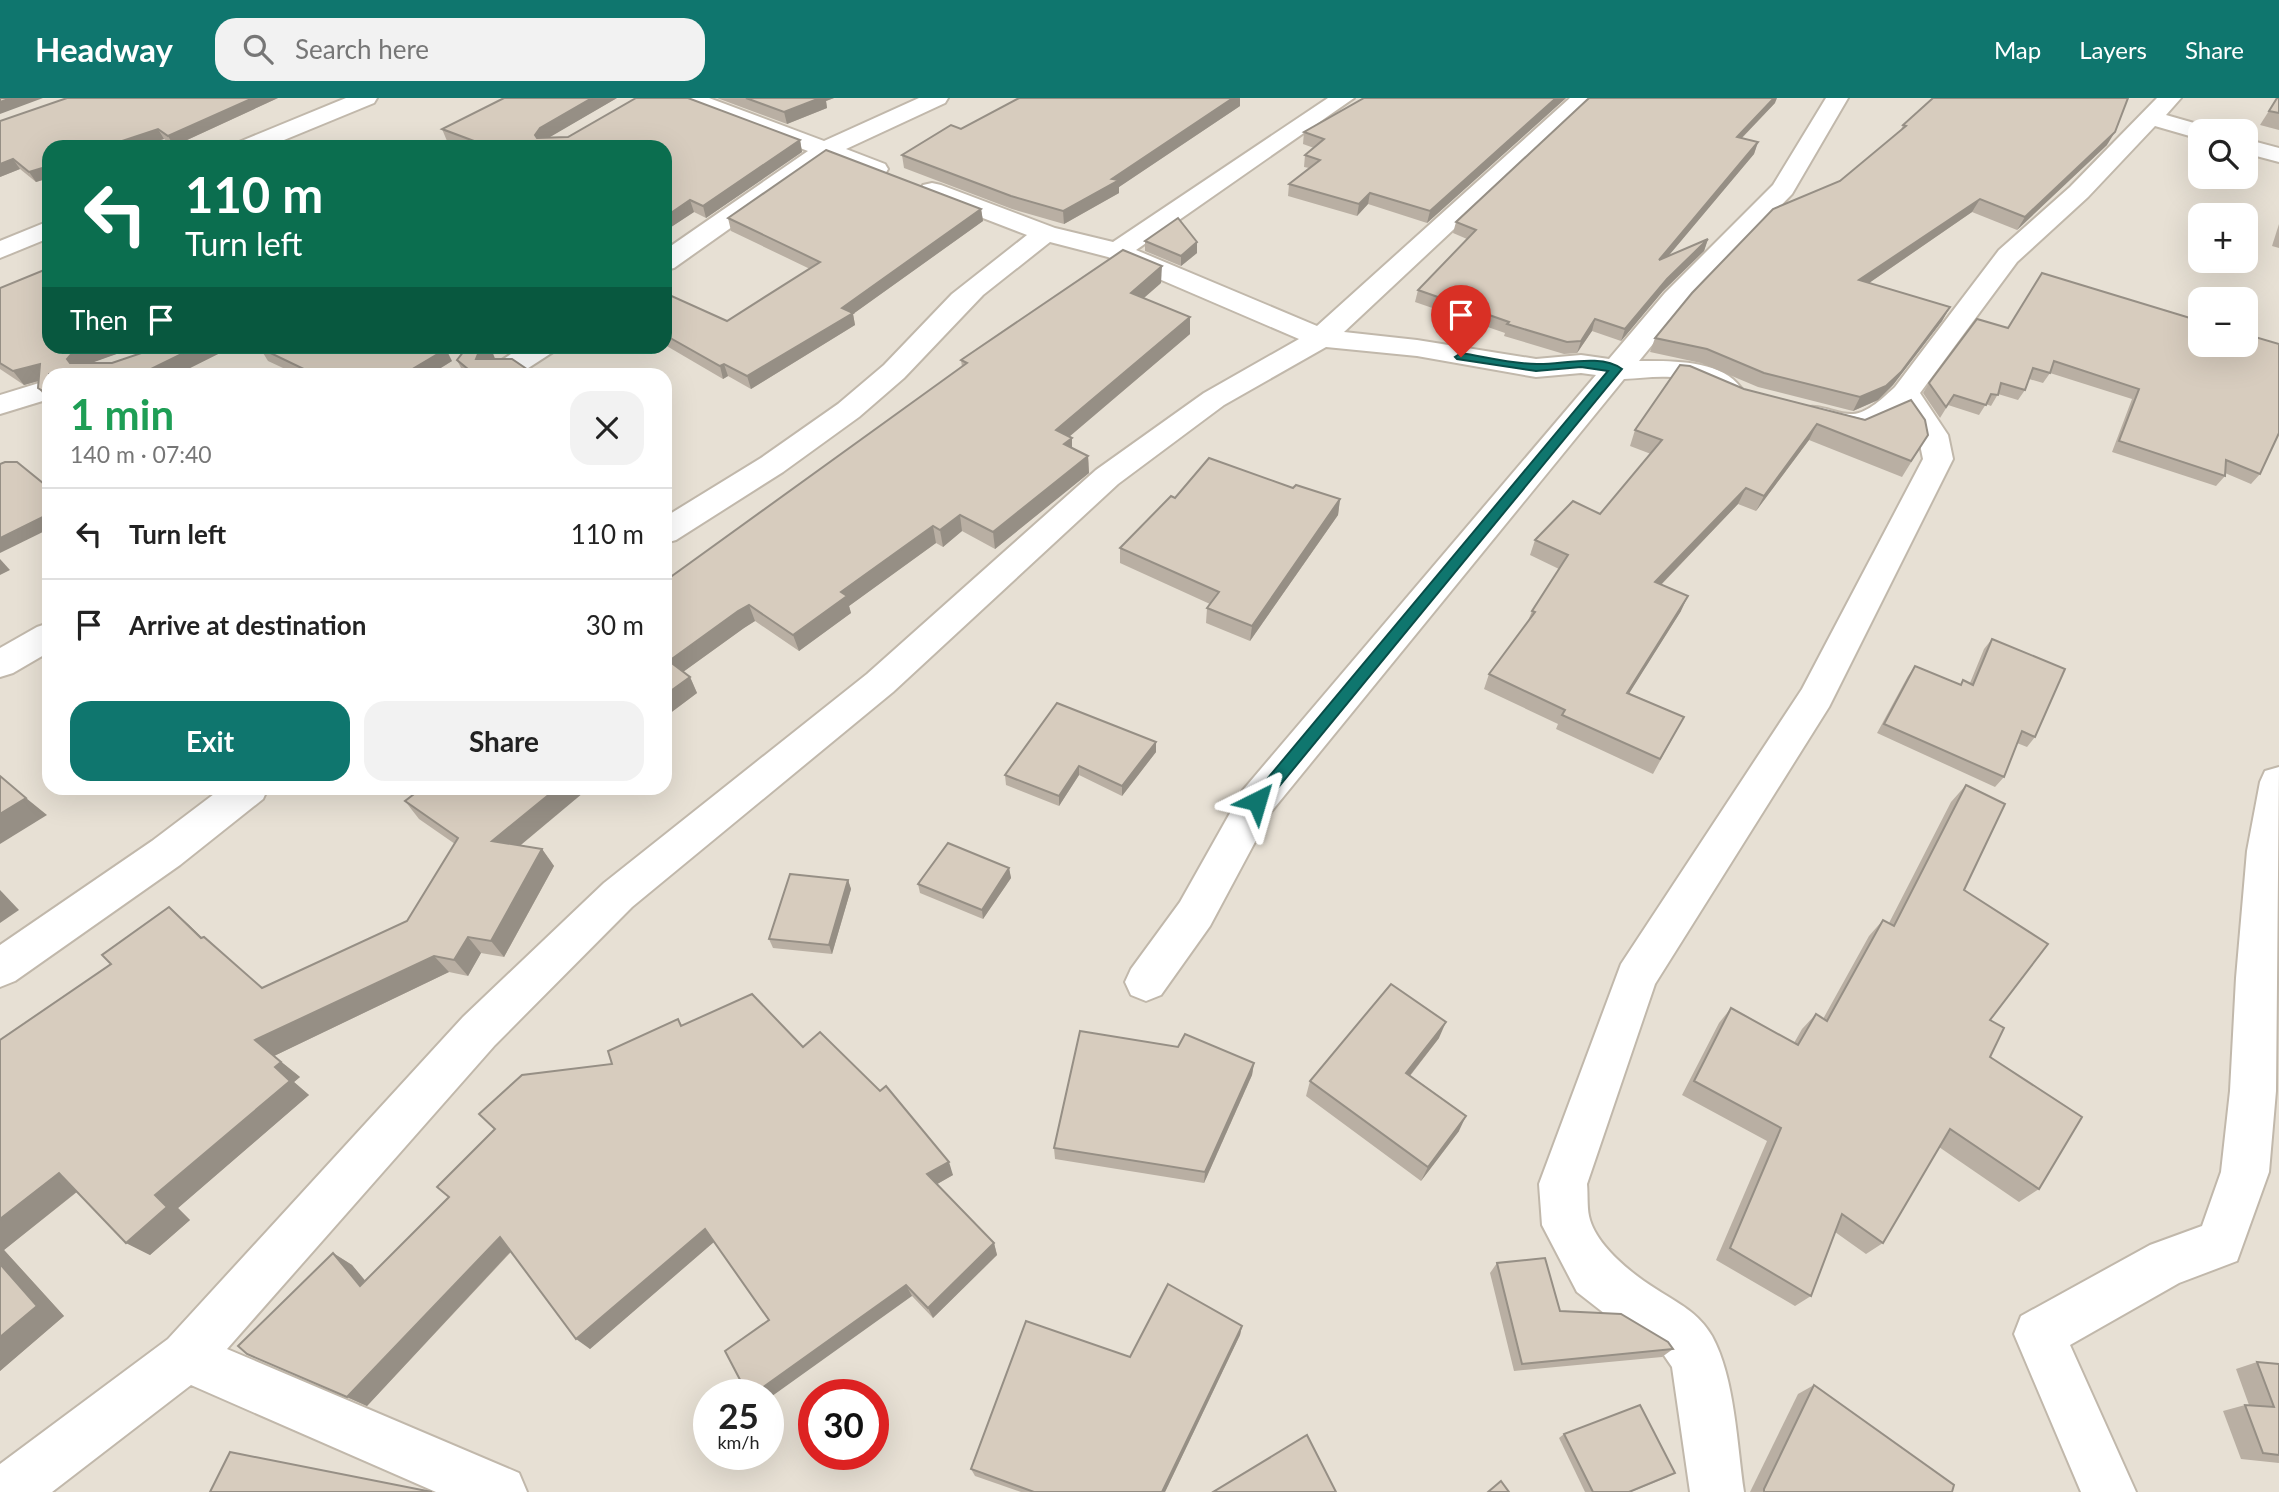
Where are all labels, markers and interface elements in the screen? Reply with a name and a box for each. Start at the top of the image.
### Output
search box [215,18,705,81]
text: Headway [35,29,173,69]
icon: search [239,30,277,68]
text: Search here [295,33,429,65]
text: Map [1994,35,2041,64]
text: Layers [2079,35,2147,64]
text: Share [2185,35,2244,64]
map controls [2188,119,2258,357]
button: search [2188,119,2258,189]
text: 110 m [185,165,323,223]
icon: left [70,168,161,259]
button: + [2188,203,2258,273]
text: Turn left [185,224,302,263]
pin [1431,285,1491,357]
button: − [2188,287,2258,357]
icon: arrive [1442,296,1480,334]
icon: arrive [142,301,180,339]
text: Then [70,304,128,336]
text: 1 min [70,389,174,439]
button: close [570,391,644,465]
text: 140 m · 07:40 [70,440,212,468]
icon: left [70,515,108,553]
text: Turn left [129,518,226,550]
text: 110 m [571,518,644,550]
icon: arrive [70,606,108,644]
text: Arrive at destination [129,609,366,641]
text: 30 m [586,609,644,641]
button: Exit [70,701,350,781]
button: Share [364,701,644,781]
position arrow [1220,764,1294,838]
speed limit sign: 30 [798,1379,889,1470]
text: 25 [718,1394,759,1436]
text: km/h [717,1431,760,1453]

